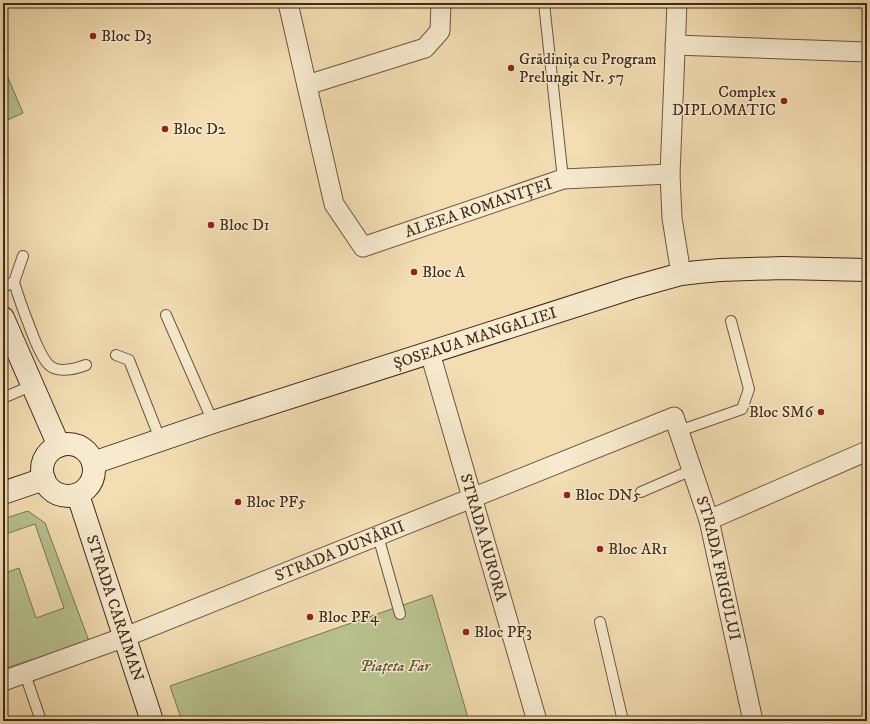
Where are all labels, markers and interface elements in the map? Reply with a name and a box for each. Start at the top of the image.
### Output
place label: Bloc D3 [101,26,152,46]
marker: Bloc D3 [88,31,98,41]
place label: Grădinița cu Program Prelungit Nr. 57 [519,49,657,87]
marker: Grădinița cu Program Prelungit Nr. 57 [506,63,516,73]
place label: Complex DIPLOMATIC [672,82,776,120]
marker: Complex DIPLOMATIC [779,96,789,106]
place label: Bloc D2 [173,119,226,139]
marker: Bloc D2 [160,124,170,134]
street label: ALEEA ROMANIȚEI [402,173,555,242]
place label: Bloc D1 [219,215,270,235]
marker: Bloc D1 [206,220,216,230]
place label: Bloc A [422,262,466,282]
marker: Bloc A [409,267,419,277]
street label: ȘOSEAUA MANGALIEI [391,302,560,373]
place label: Bloc SM6 [749,402,814,422]
marker: Bloc SM6 [816,407,826,417]
street label: STRADA AURORA [456,471,512,604]
place label: Bloc DN5 [575,485,641,505]
marker: Bloc DN5 [562,490,572,500]
place label: Bloc PF5 [246,492,306,512]
street label: STRADA FRIGULUI [692,493,745,643]
marker: Bloc PF5 [233,497,243,507]
street label: STRADA DUNĂRII [272,516,408,586]
street label: STRADA CARAIMAN [82,532,148,684]
place label: Bloc AR1 [608,539,668,559]
marker: Bloc AR1 [595,544,605,554]
place label: Bloc PF4 [318,607,380,627]
marker: Bloc PF4 [305,612,315,622]
place label: Bloc PF3 [474,622,532,642]
marker: Bloc PF3 [461,627,471,637]
park label: Piațeta Far [360,656,431,676]

